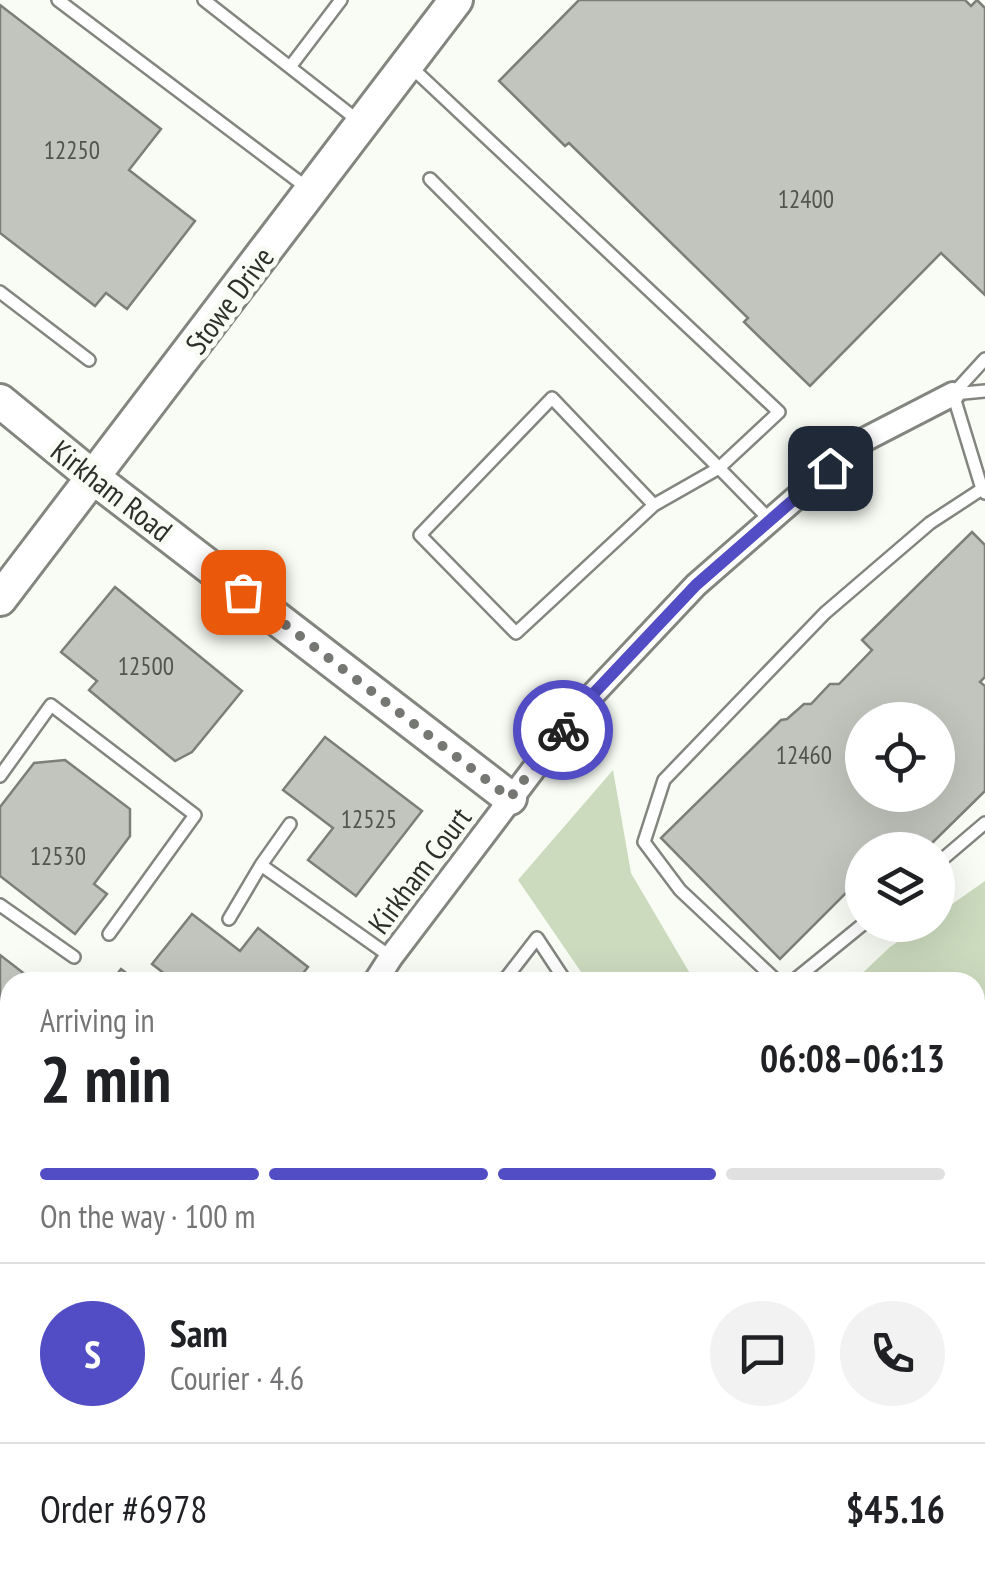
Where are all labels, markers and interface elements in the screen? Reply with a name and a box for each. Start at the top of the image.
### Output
house number: 12250 [44,134,100,166]
house number: 12400 [778,183,834,215]
street label: Stowe Drive [176,239,282,361]
pin [788,426,873,511]
street label: Kirkham Road [43,430,181,550]
icon: home [803,441,858,496]
pin [201,550,286,635]
icon: bag [216,565,271,620]
house number: 12500 [118,650,174,682]
courier [513,680,613,780]
map controls [845,702,955,942]
button: locate [845,702,955,812]
icon: bike [536,703,591,758]
house number: 12460 [776,739,832,771]
street label: Kirkham Court [359,798,480,941]
house number: 12525 [341,803,397,835]
button: layers [845,832,955,942]
house number: 12530 [30,840,86,872]
text: Arriving in [40,999,155,1041]
text: 06:08–06:13 [760,1033,945,1082]
text: 2 min [40,1036,171,1120]
text: On the way · 100 m [40,1195,255,1237]
button: chat [710,1301,815,1406]
button: phone [840,1301,945,1406]
text: Sam [170,1308,228,1357]
text: S [84,1329,101,1378]
text: Courier · 4.6 [170,1357,304,1399]
text: Order #6978 [40,1484,207,1533]
text: $45.16 [846,1484,945,1533]

